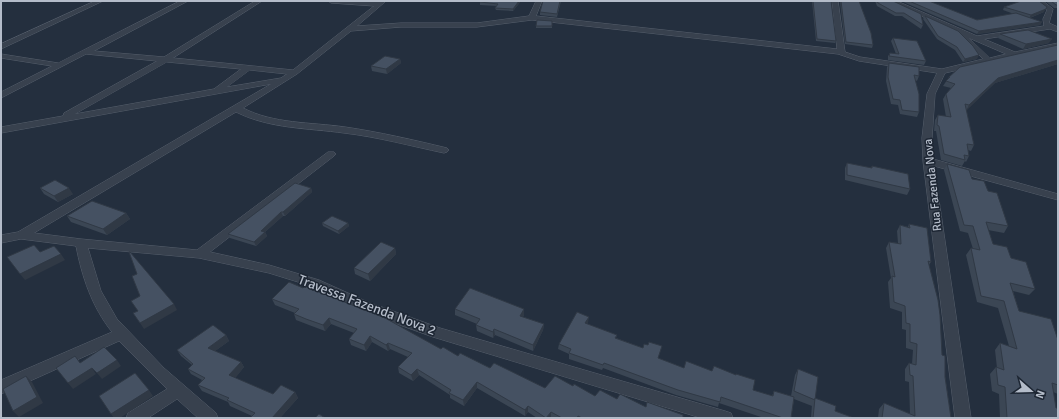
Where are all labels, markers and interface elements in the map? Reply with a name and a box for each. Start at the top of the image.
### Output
street label: Rua Fazenda Nova [921,138,945,232]
street label: Travessa Fazenda Nova 2 [295,271,439,339]
north arrow [1011,371,1051,411]
text: N [1033,388,1047,400]

